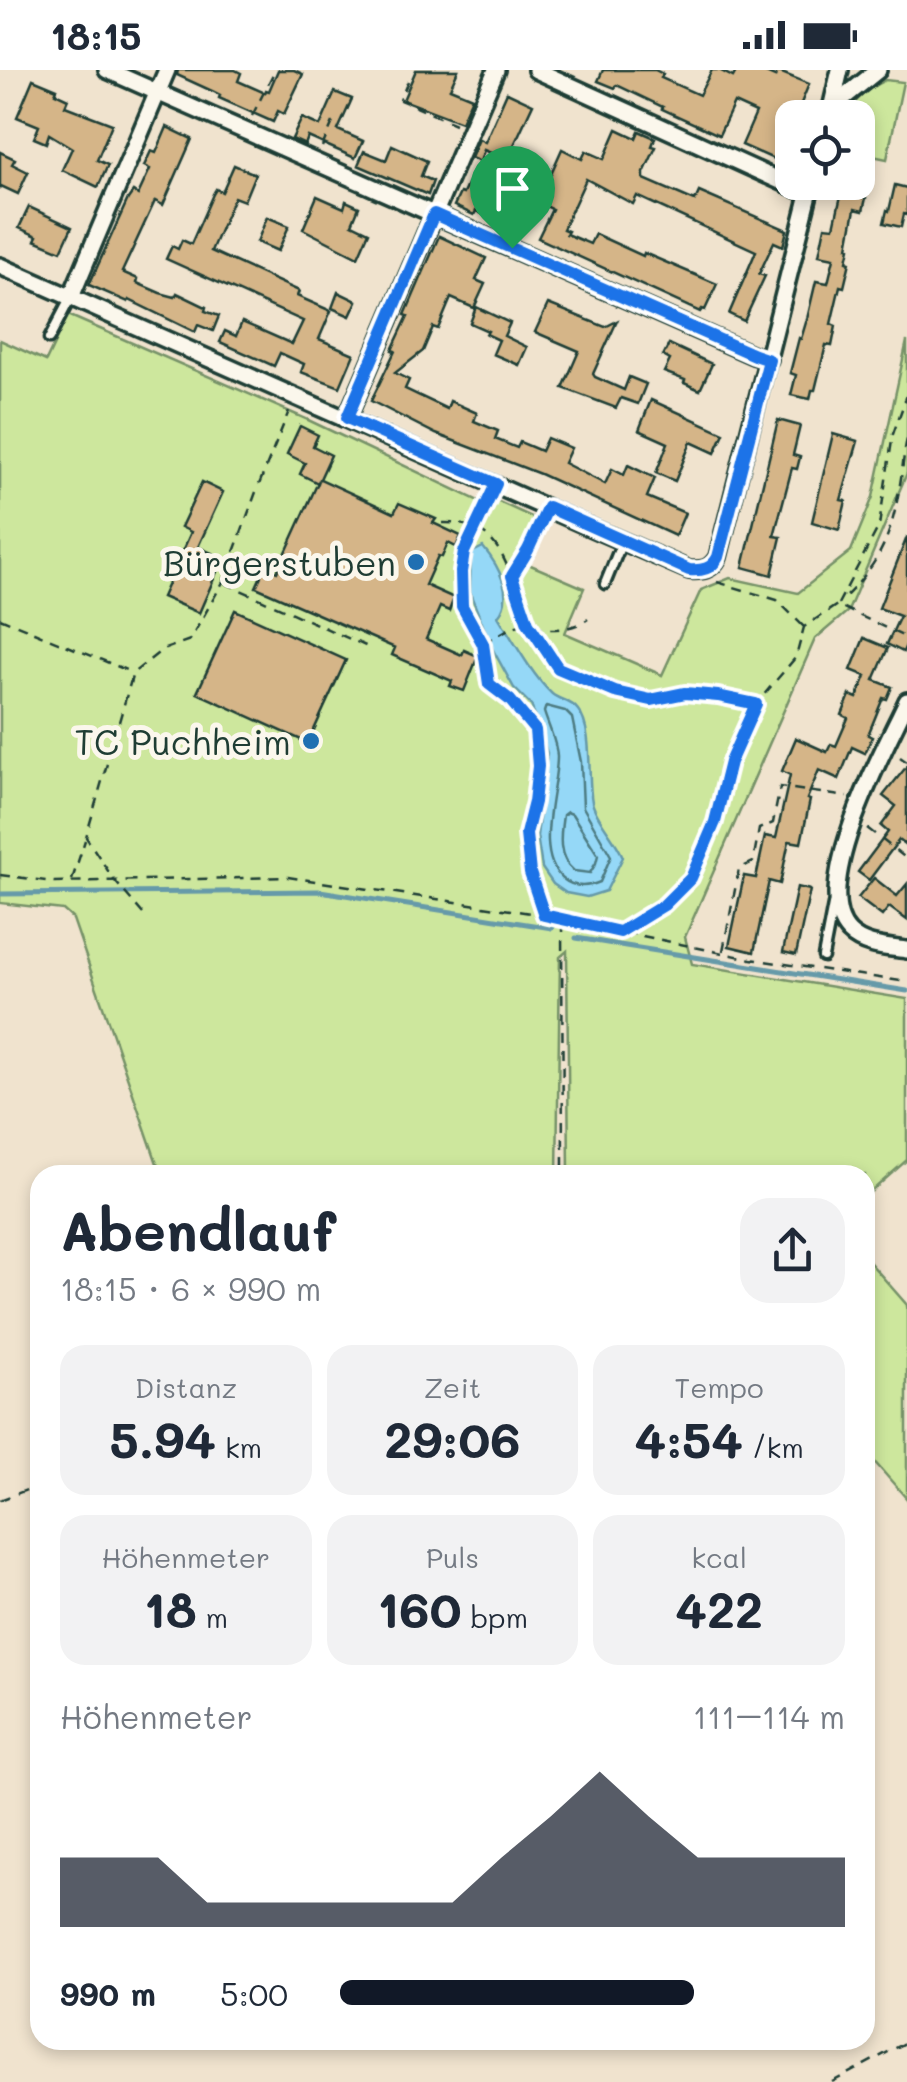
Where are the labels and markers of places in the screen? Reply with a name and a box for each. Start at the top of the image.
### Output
pin [470,146,555,249]
place label: Bürgerstuben [163,539,396,585]
marker: Bürgerstuben [405,551,427,573]
place label: TC Puchheim [74,718,291,764]
marker: TC Puchheim [300,730,322,752]

